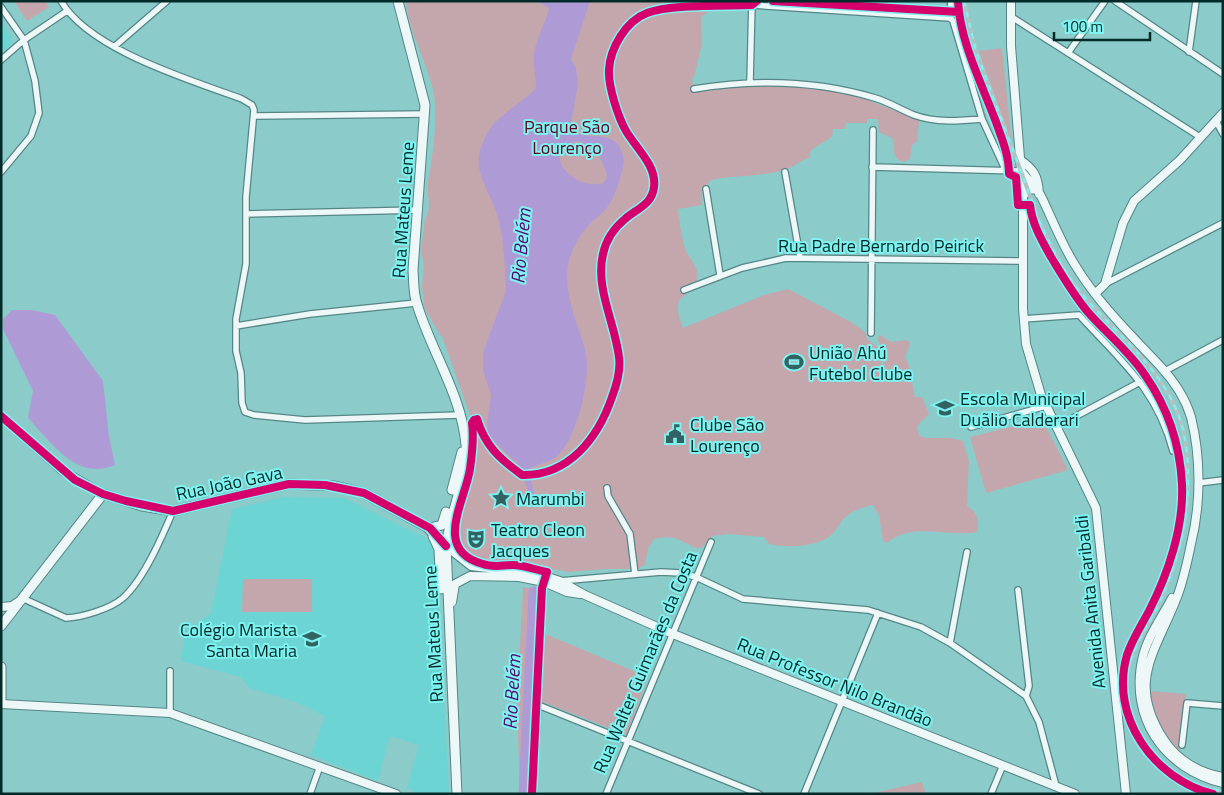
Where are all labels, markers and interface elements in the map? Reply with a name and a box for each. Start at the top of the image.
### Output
scale bar [1054,10,1150,42]
text: 100 m [1062,15,1103,38]
park label: Parque São Lourenço [524,113,610,161]
street label: Rua Mateus Leme [385,141,421,279]
water label: Rio Belém [502,206,538,285]
street label: Rua Padre Bernardo Peirick [778,232,984,259]
place label: União Ahú Futebol Clube [809,339,912,387]
sports icon: União Ahú Futebol Clube [783,351,805,373]
place label: Escola Municipal Duãlio Calderari [960,385,1085,433]
school or university icon: Escola Municipal Duãlio Calderari [934,397,956,419]
place label: Clube São Lourenço [690,411,764,459]
public building icon: Clube São Lourenço [664,423,686,445]
street label: Rua João Gava [173,459,285,507]
place label: Marumbi [516,485,584,512]
place icon: Marumbi [490,487,512,509]
street label: Avenida Anita Garibaldi [1067,514,1113,690]
place label: Teatro Cleon Jacques [491,516,585,564]
theatre icon: Teatro Cleon Jacques [465,528,487,550]
street label: Rua Walter Guimarães da Costa [586,547,704,777]
street label: Rua Mateus Leme [416,565,450,703]
place label: Colégio Marista Santa Maria [180,616,297,664]
school or university icon: Colégio Marista Santa Maria [301,628,323,650]
street label: Rua Professor Nilo Brandão [733,630,937,734]
water label: Rio Belém [495,652,528,730]

